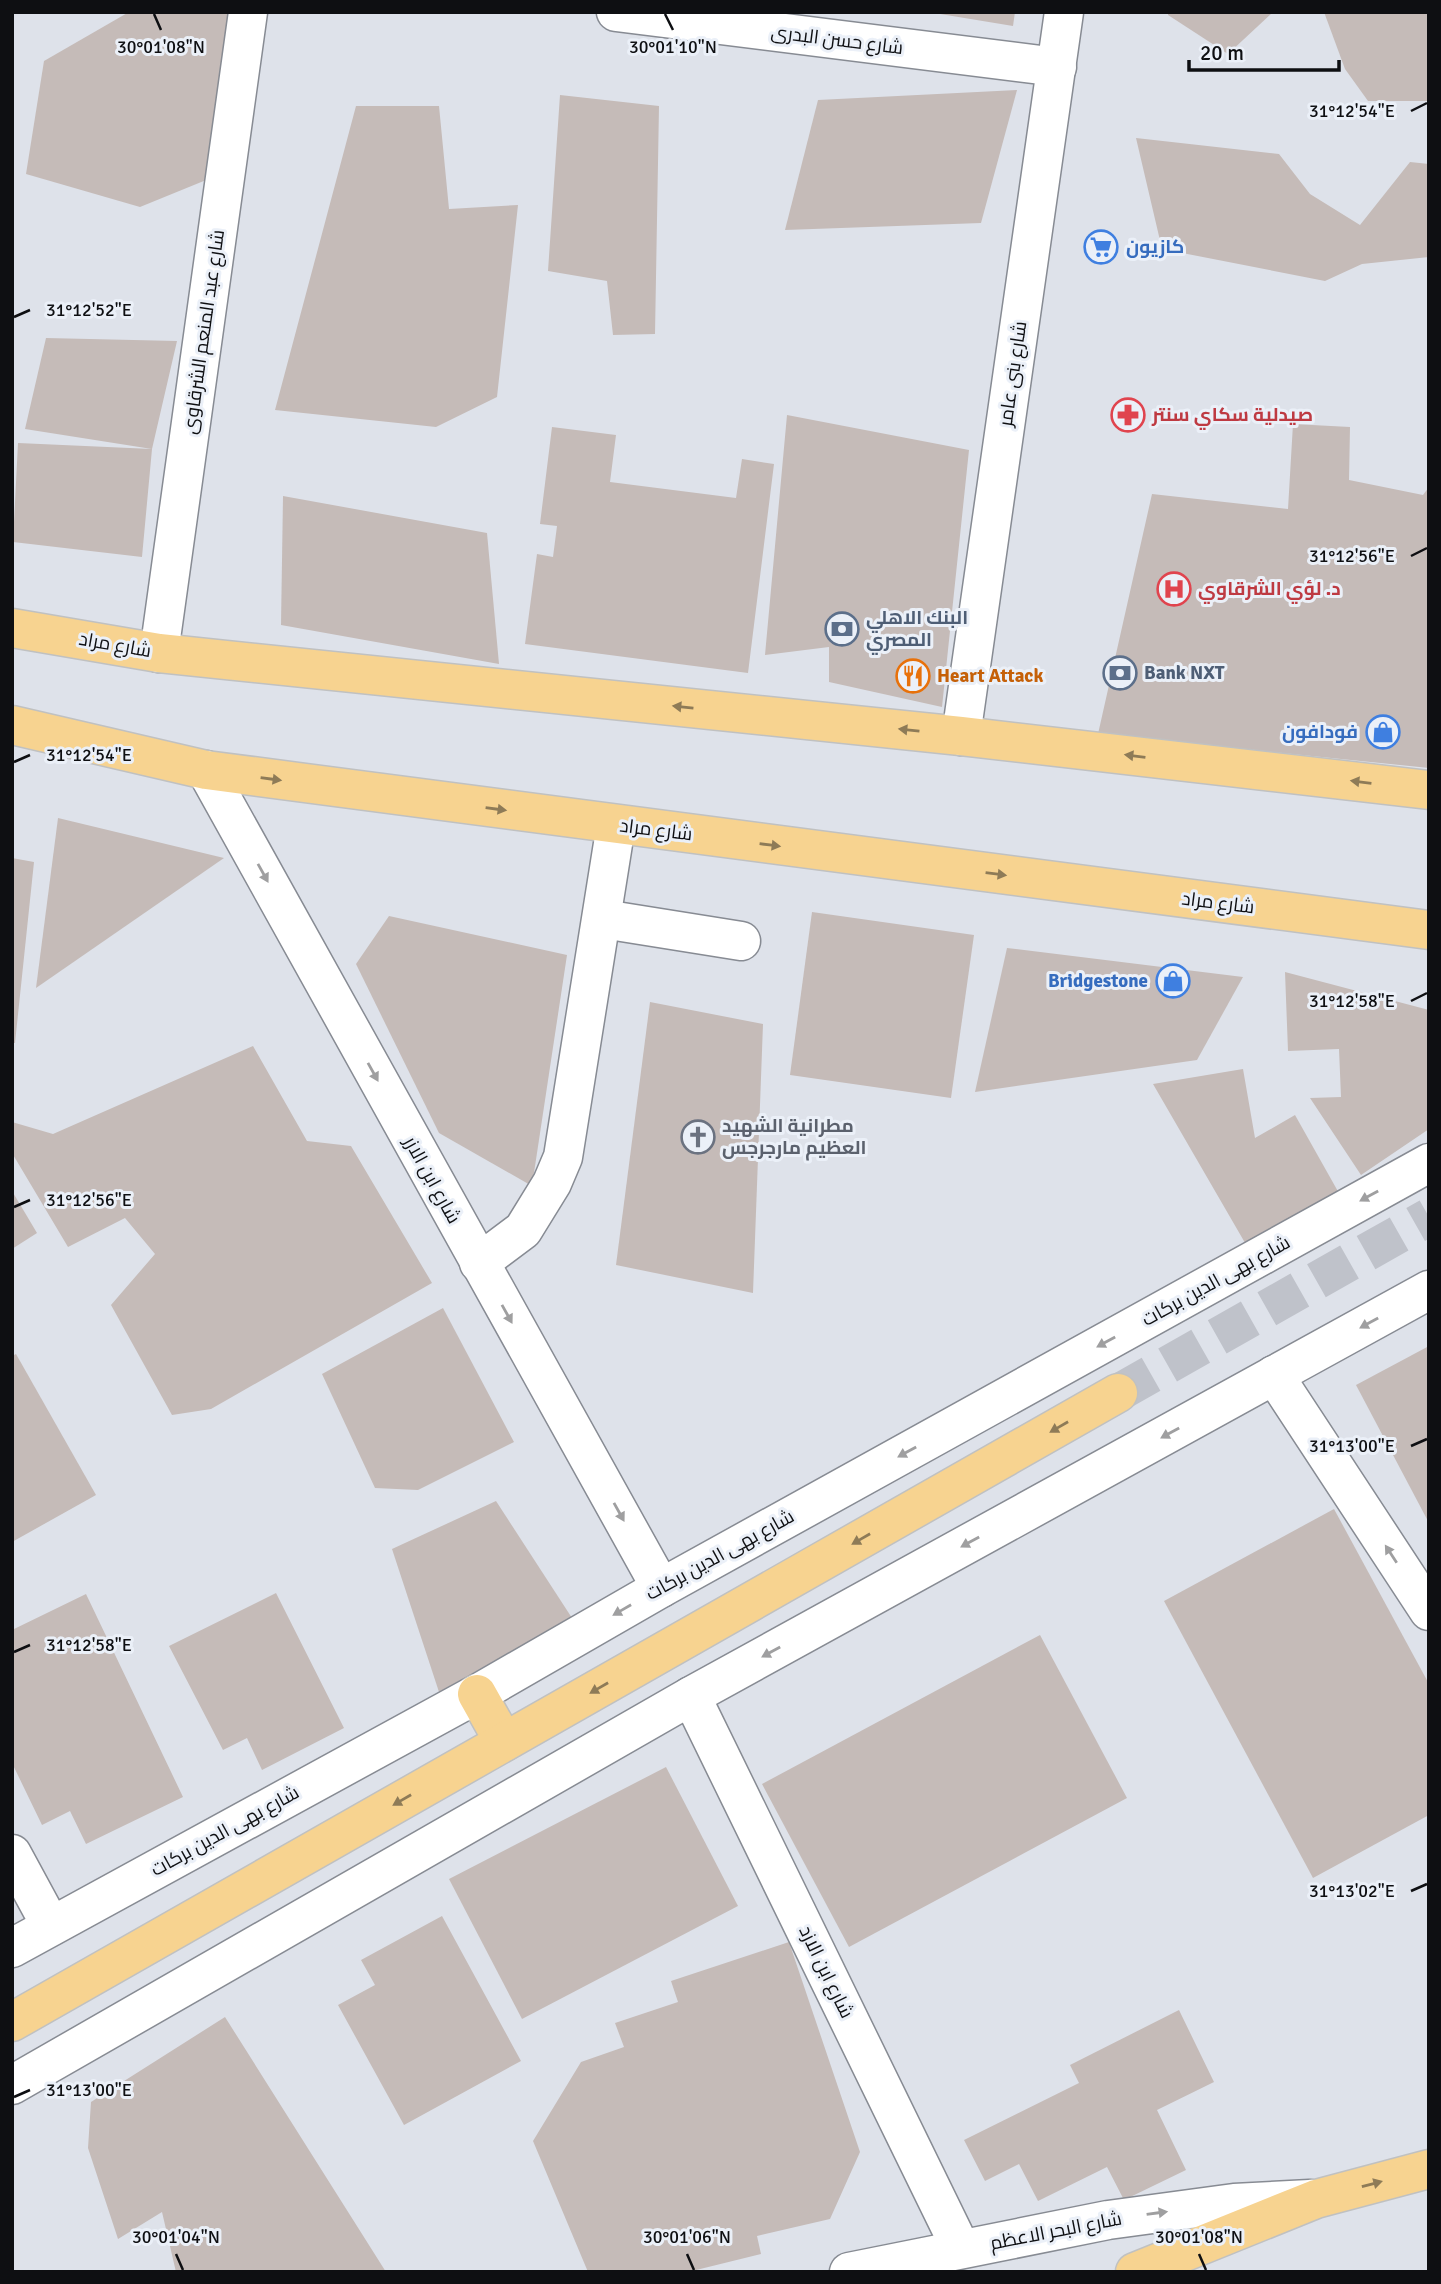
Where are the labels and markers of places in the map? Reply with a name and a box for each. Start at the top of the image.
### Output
supermarket icon: كازيون [1082,228,1120,266]
place label: كازيون [1126,235,1184,259]
pharmacy icon: صيدلية سكاي سنتر [1109,396,1147,434]
place label: صيدلية سكاي سنتر [1151,403,1313,430]
hospital icon: د. لؤي الشرقاوي [1155,570,1193,608]
place label: د. لؤي الشرقاوي [1198,577,1341,604]
place label: البنك الاهلي المصري [866,606,968,655]
bank icon: البنك الاهلي المصري [823,610,861,648]
bank icon: Bank NXT [1101,654,1139,692]
restaurant icon: Heart Attack [894,657,932,695]
place label: Bank NXT [1144,661,1225,685]
place label: Heart Attack [937,664,1043,688]
shop icon: فودافون [1364,713,1402,751]
place label: فودافون [1282,720,1358,744]
shop icon: Bridgestone [1154,962,1192,1000]
place label: Bridgestone [1048,969,1148,993]
place label: مطرانية الشهيد العظيم مارجرجس [722,1114,866,1161]
church icon: مطرانية الشهيد العظيم مارجرجس [679,1118,717,1156]

